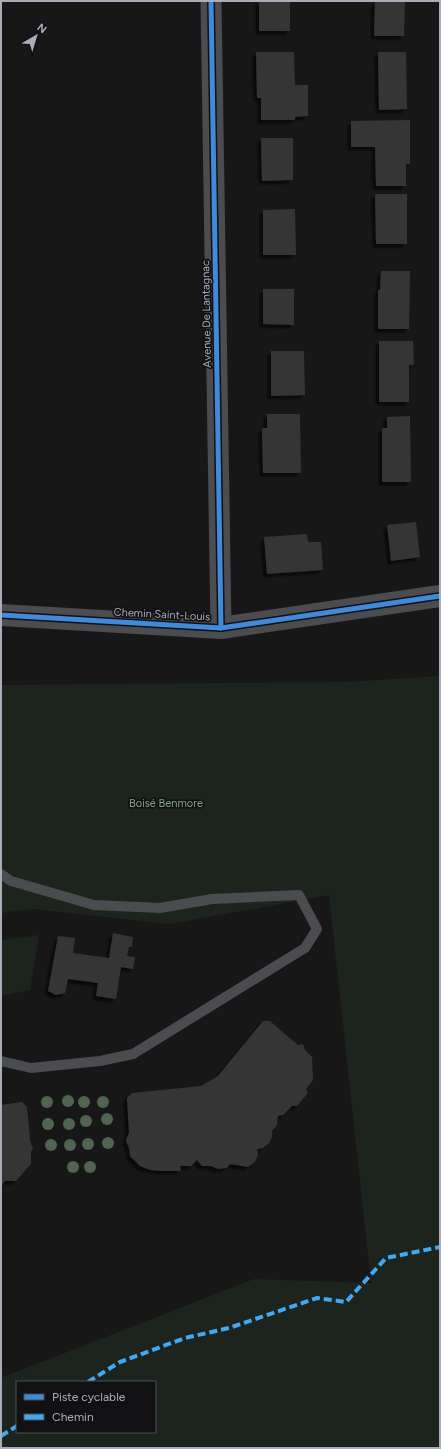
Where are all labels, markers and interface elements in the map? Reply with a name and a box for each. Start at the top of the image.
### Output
north arrow [16,16,56,56]
text: N [34,21,49,36]
street label: Avenue De Lantagnac [199,260,214,368]
street label: Chemin Saint-Louis [113,605,211,624]
park label: Boisé Benmore [129,797,203,810]
legend [16,1381,156,1433]
text: Piste cyclable [52,1390,126,1404]
text: Chemin [52,1410,94,1424]

